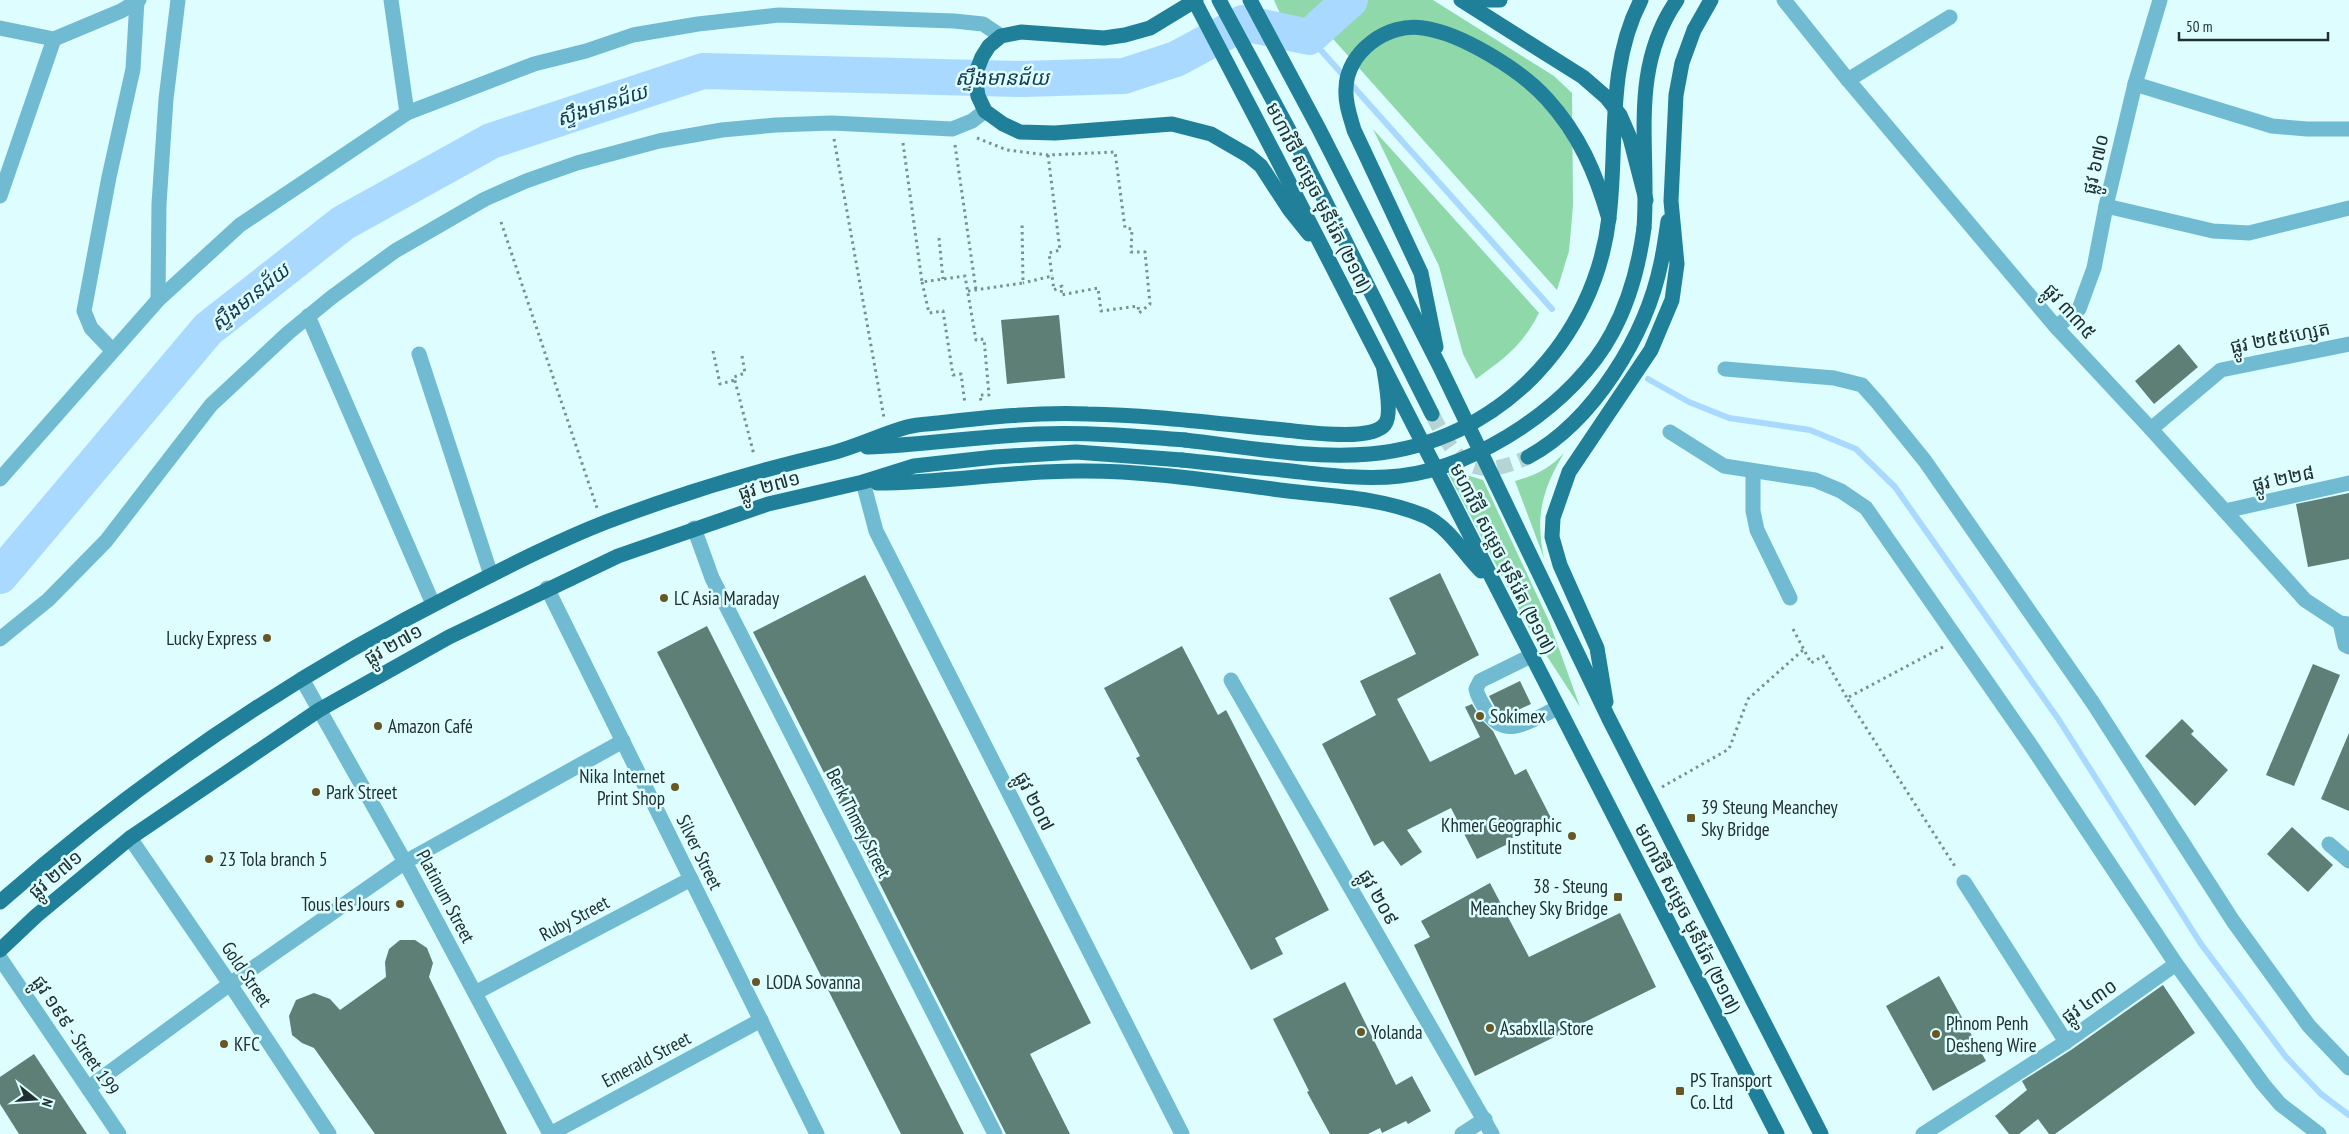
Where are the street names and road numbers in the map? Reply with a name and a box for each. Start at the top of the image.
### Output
street label: មហាវិថី សម្តេច មុនីរ៉េត (២១៧) [1259,98,1378,297]
street label: ផ្លូវ ៦៧០ [2076,131,2119,198]
street label: ផ្លូវ ៣៣៥ [2034,278,2101,348]
street label: ផ្លូវ ២៥៥ហ្សេត [2228,316,2333,364]
street label: មហាវិថី សម្តេច មុនីរ៉េត (២១៧) [1443,459,1562,658]
street label: ផ្លូវ ២២៨ [2250,460,2317,502]
street label: ផ្លូវ ២៧១ [735,465,804,510]
street label: ផ្លូវ ២៧១ [359,618,429,675]
street label: Berk Thmey Street [821,764,897,882]
street label: ផ្លូវ ២០៧ [1005,767,1060,837]
street label: Silver Street [672,811,729,894]
street label: មហាវិថី សម្តេច មុនីរ៉េត (២១៧) [1628,819,1747,1018]
street label: ផ្លូវ ២៧១ [23,844,91,908]
street label: Platinum Street [411,845,481,947]
street label: ផ្លូវ ២០៩ [1349,865,1405,932]
street label: Ruby Street [535,889,614,946]
street label: Gold Street [216,937,278,1012]
street label: ផ្លូវ ១៩៩ - Street 199 [22,970,125,1103]
street label: ផ្លូវ ៤៣០ [2056,973,2125,1033]
street label: Emerald Street [597,1025,695,1092]

